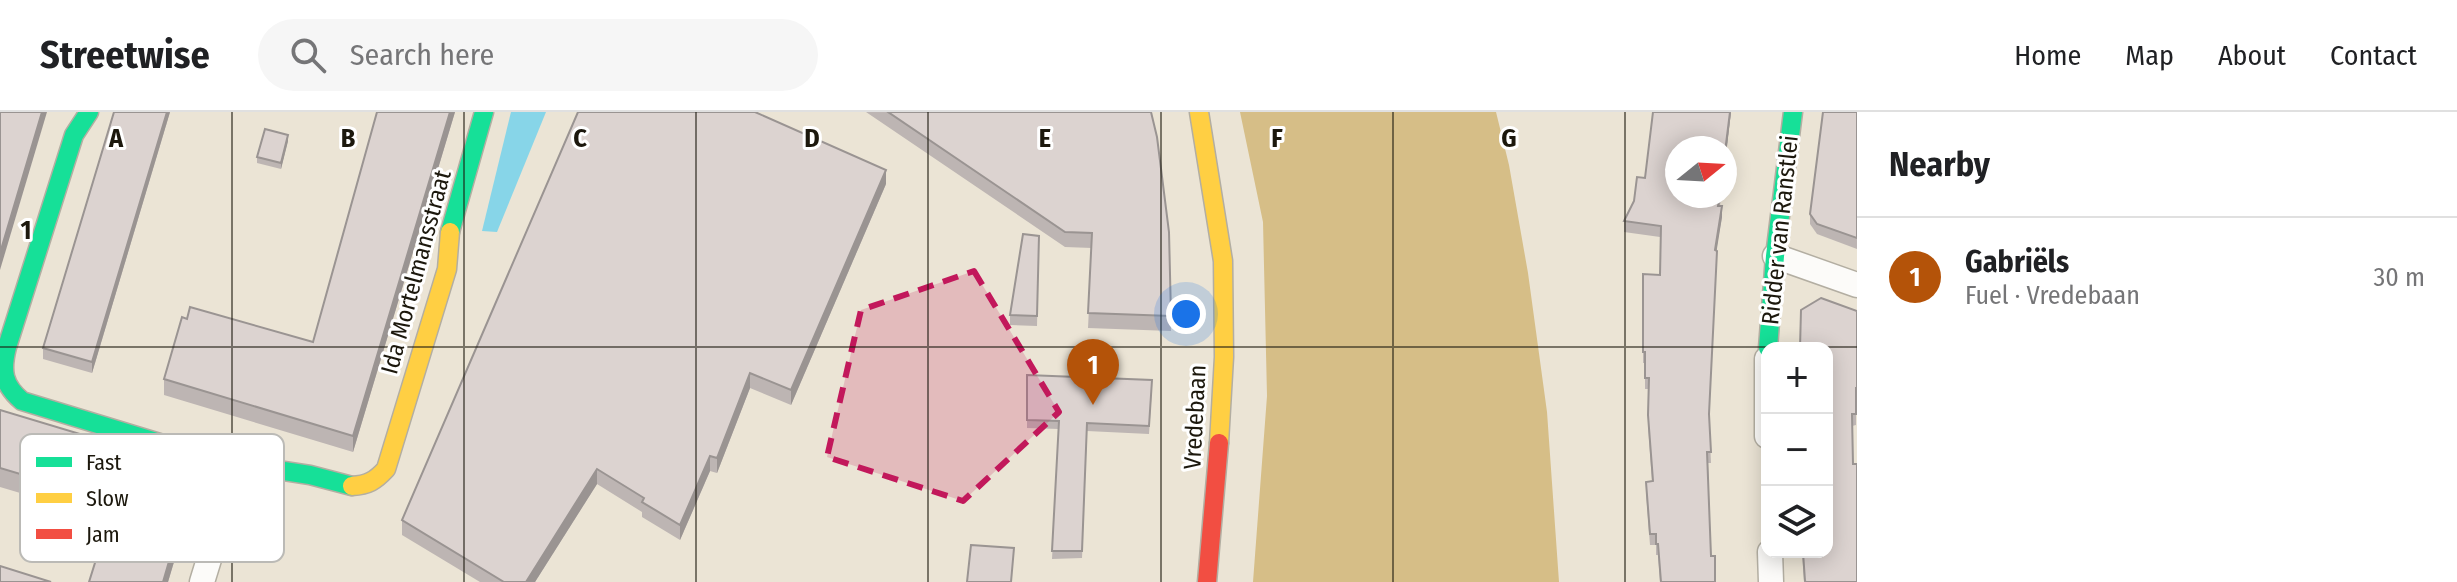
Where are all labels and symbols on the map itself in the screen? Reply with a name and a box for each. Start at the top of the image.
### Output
text: A [108,123,124,154]
text: B [341,123,356,154]
text: C [573,123,587,154]
text: D [804,123,820,154]
text: E [1039,123,1051,154]
text: F [1271,123,1283,154]
text: G [1501,123,1517,154]
street label: Ridder van Ranstlei [1756,134,1804,326]
north arrow [1665,136,1737,208]
street label: Ida Mortelmansstraat [375,167,457,377]
text: 1 [21,215,32,246]
your location [1166,294,1206,334]
pin: 1 [1067,339,1119,405]
street label: Vredebaan [1178,364,1212,470]
legend [20,434,284,562]
text: Fast [86,449,122,476]
text: Slow [86,485,129,512]
text: Jam [86,521,120,548]

